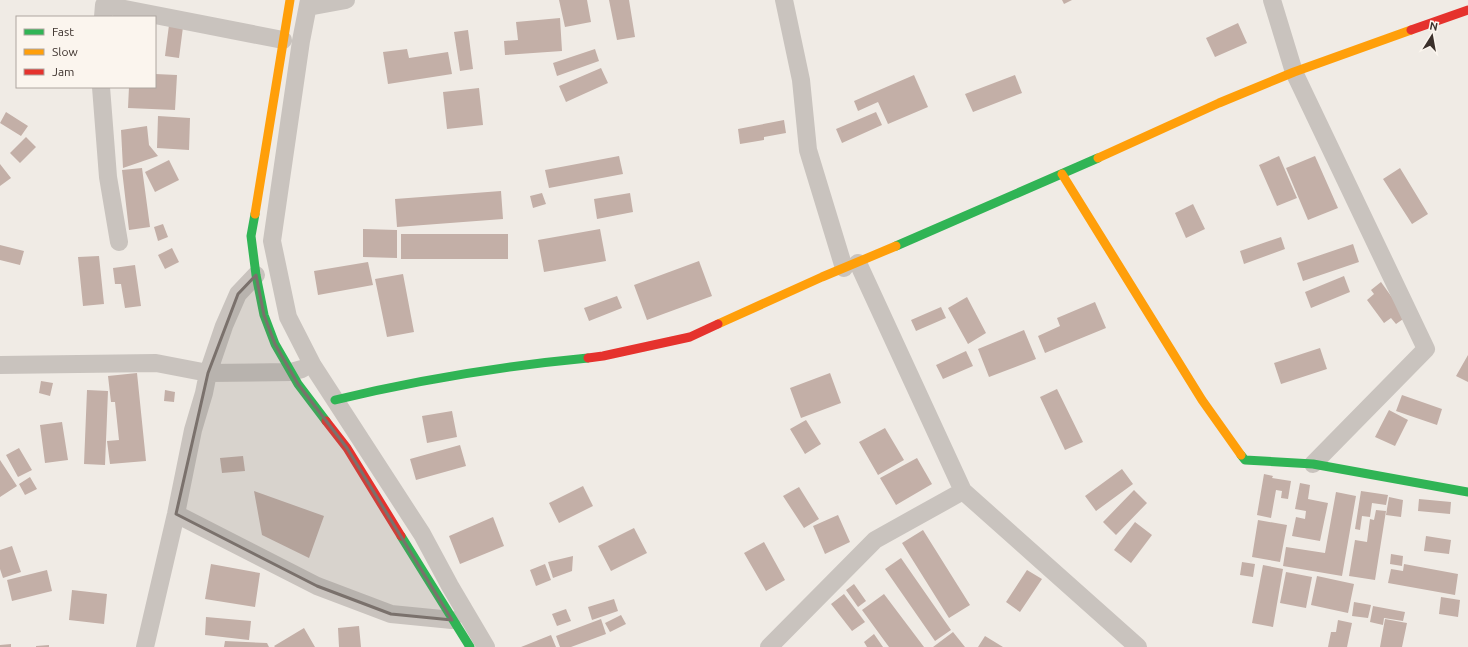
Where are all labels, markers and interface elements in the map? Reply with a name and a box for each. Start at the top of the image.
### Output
legend [16,16,156,88]
north arrow [1412,16,1452,56]
text: N [1429,20,1439,33]
text: Fast [52,25,74,38]
text: Slow [52,45,78,58]
text: Jam [52,65,74,78]

